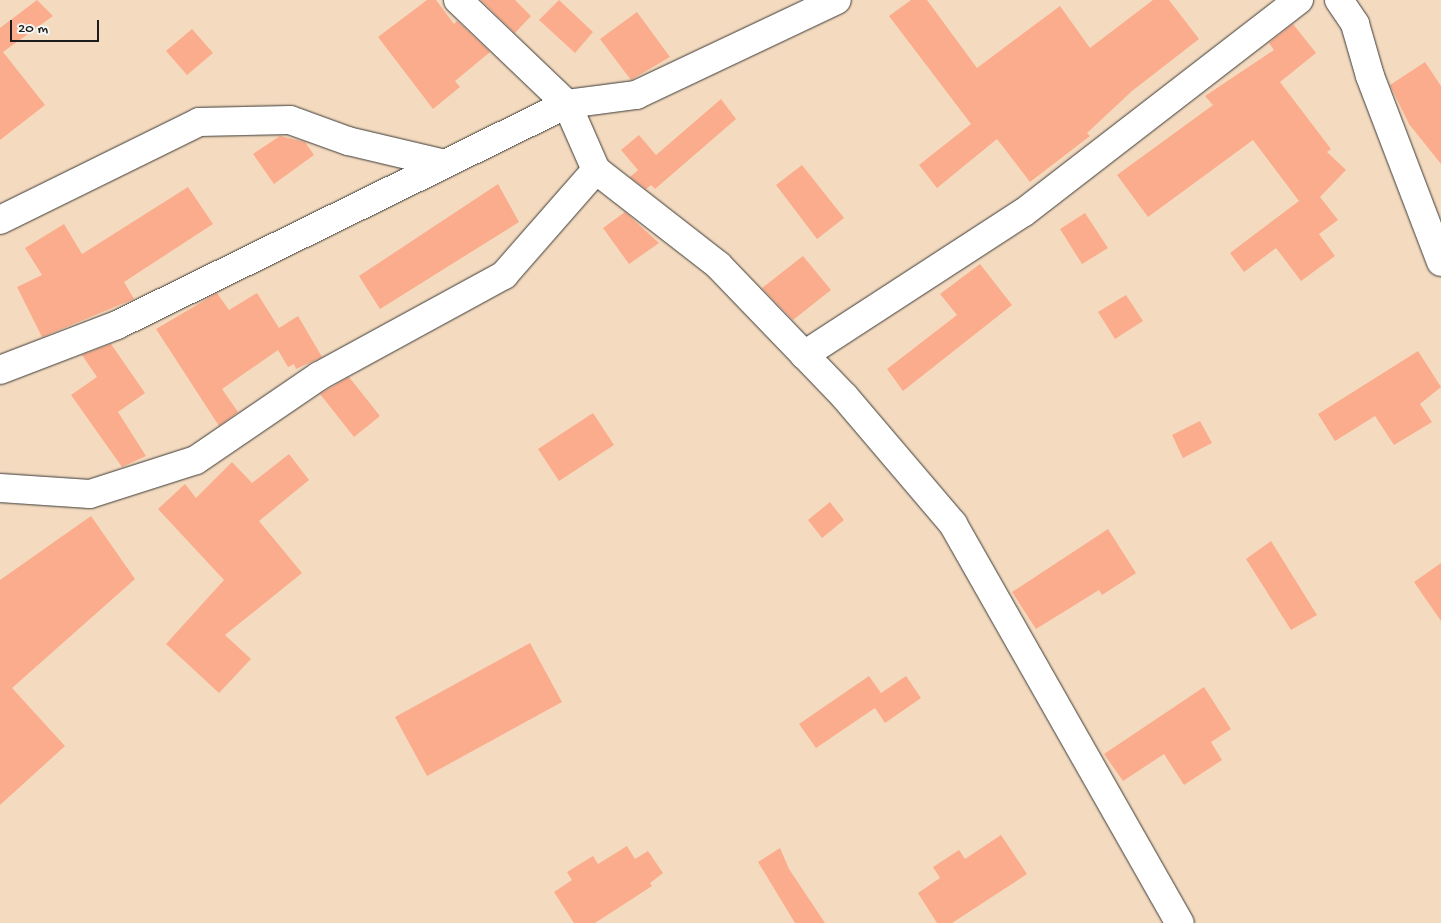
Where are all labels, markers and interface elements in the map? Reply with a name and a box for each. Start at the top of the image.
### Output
scale bar [12,10,101,42]
text: 20 m [18,20,48,38]

